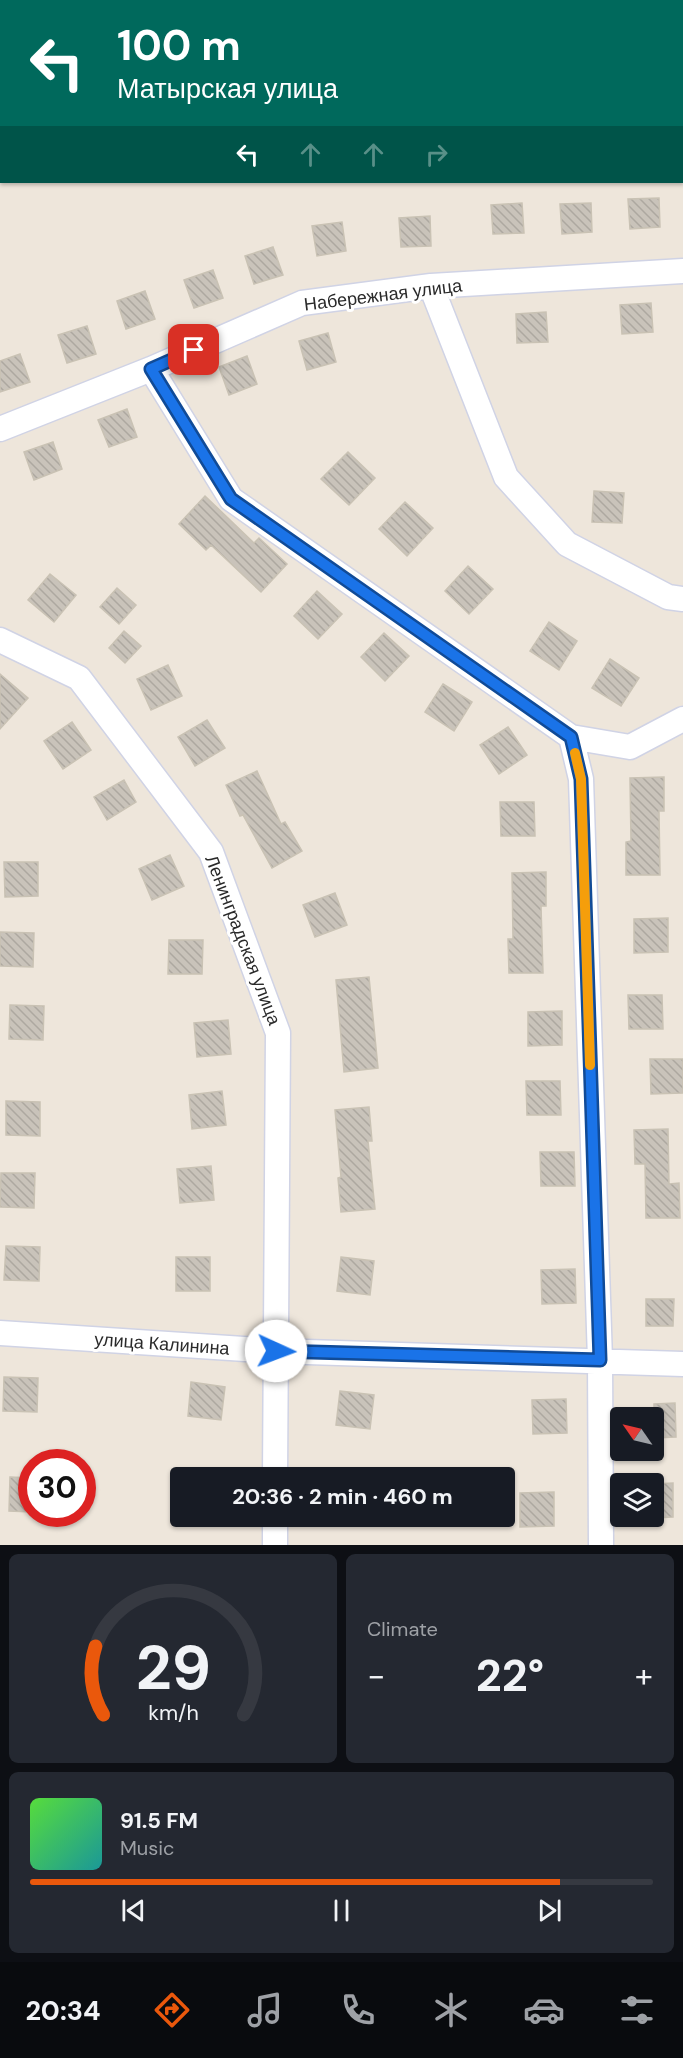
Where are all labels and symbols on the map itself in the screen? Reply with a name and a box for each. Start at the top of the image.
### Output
street label: Набережная улица [303,273,464,317]
pin [168,324,219,375]
street label: Ленинградская улица [200,852,287,1029]
position arrow [244,1319,308,1383]
street label: улица Калинина [94,1327,231,1361]
north arrow [610,1407,664,1461]
speed limit sign: 30 [18,1449,96,1527]

